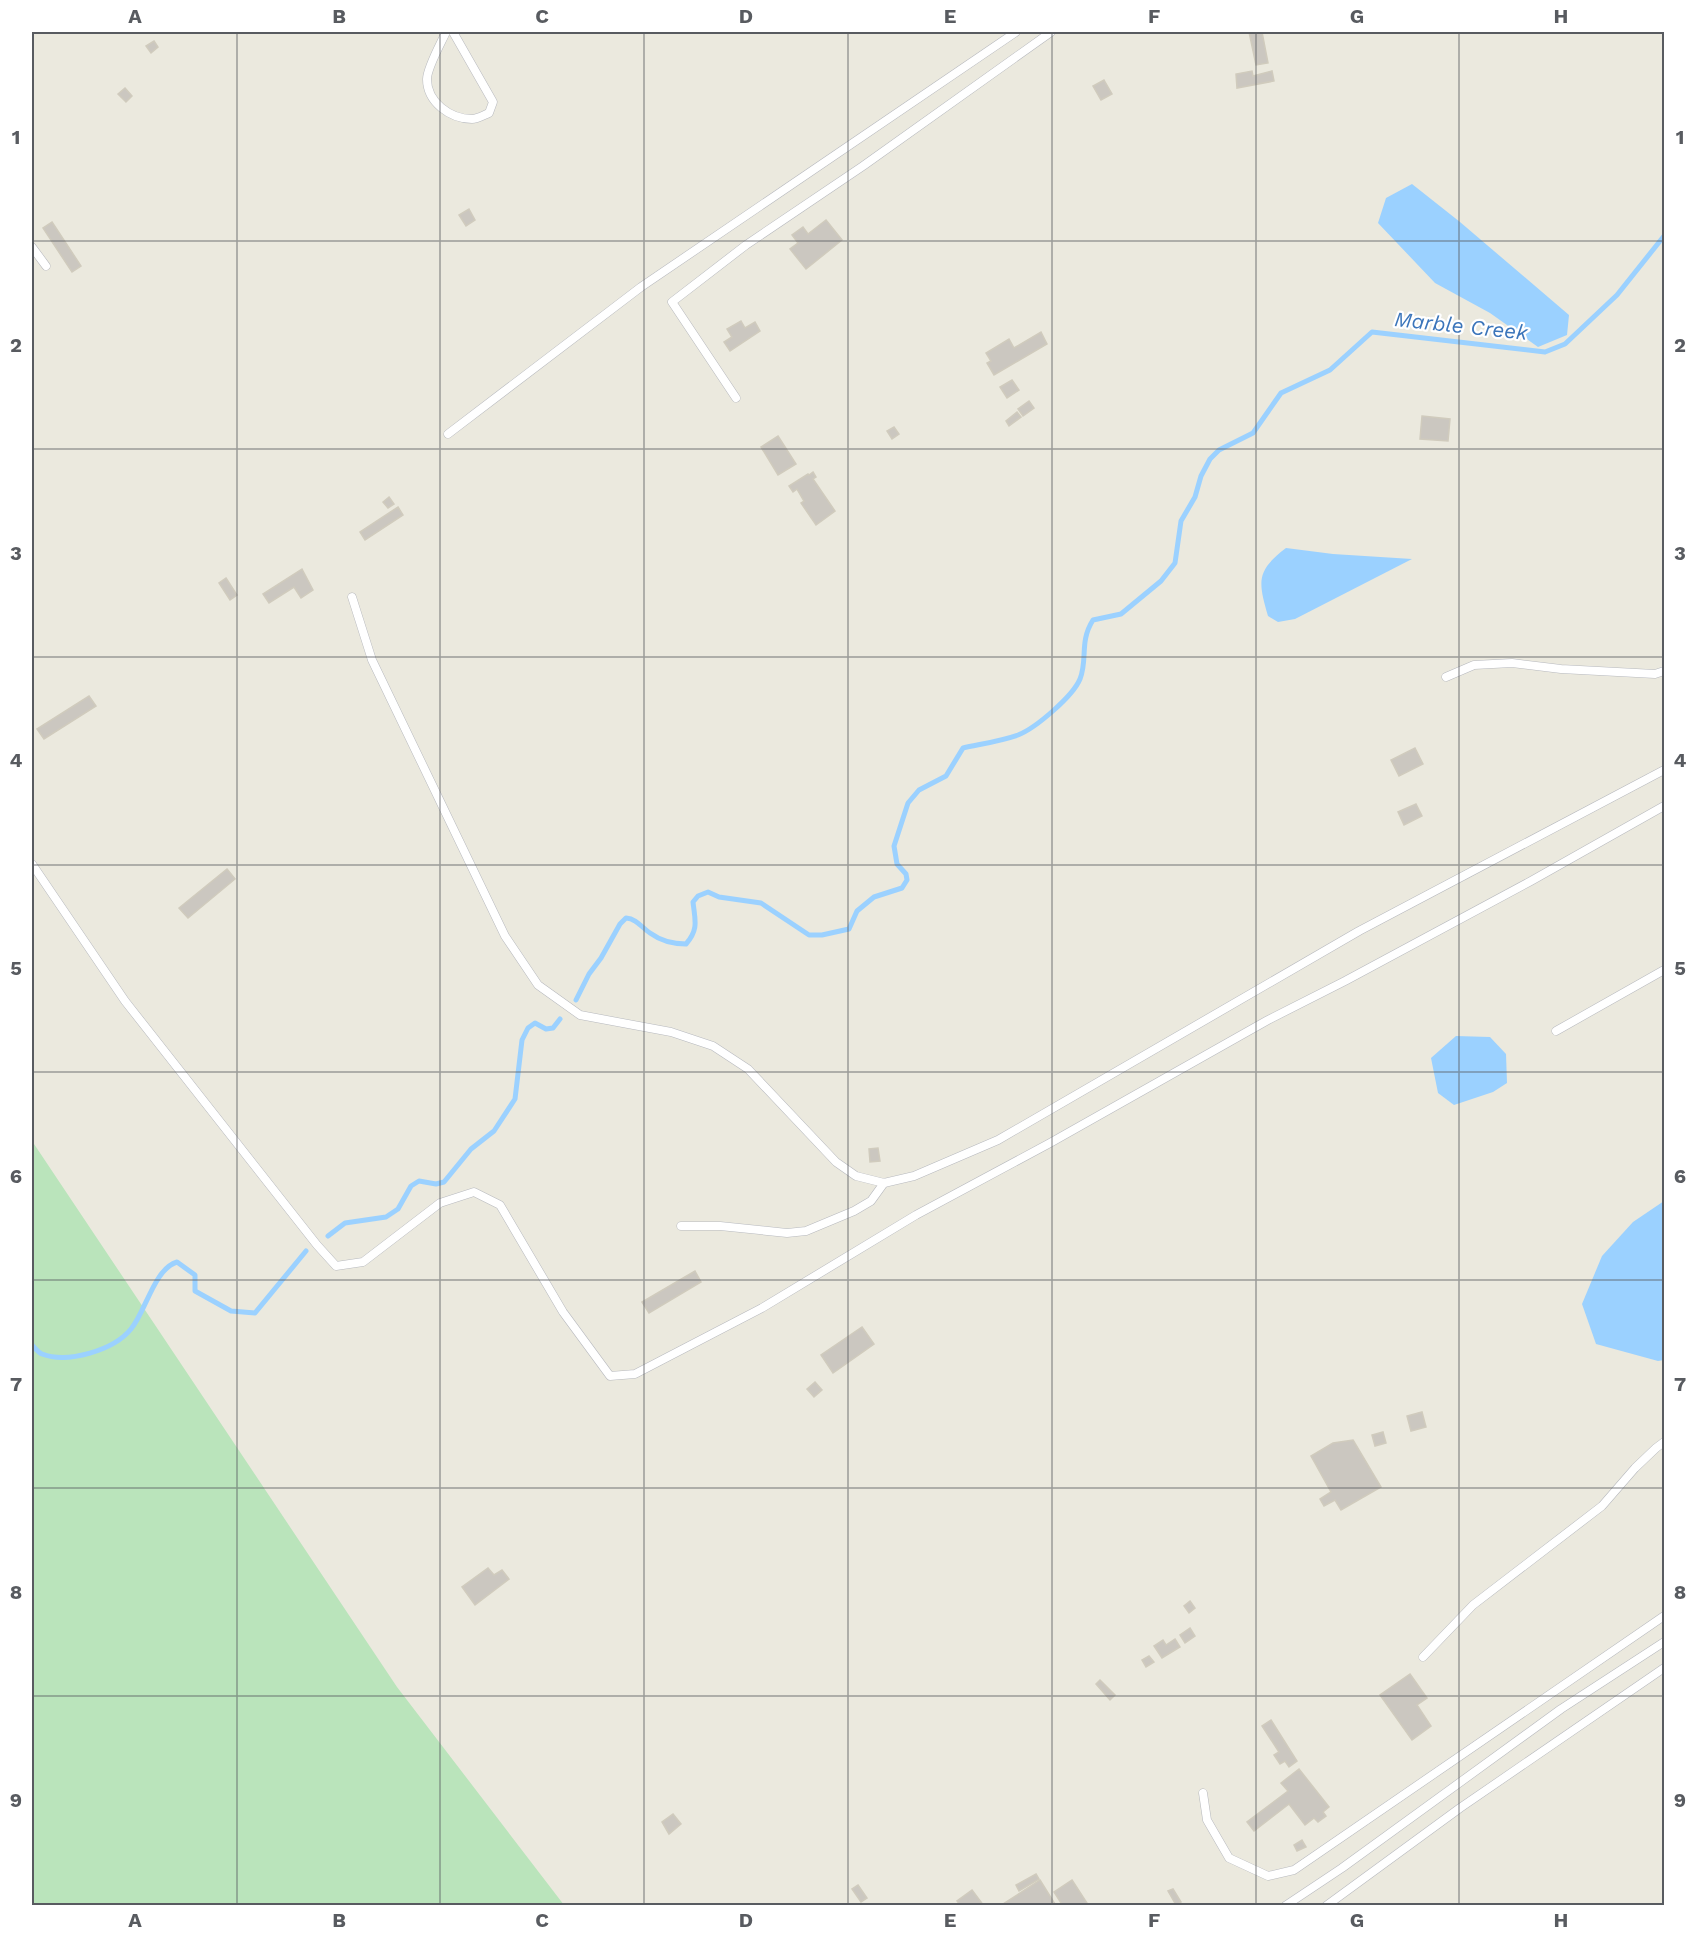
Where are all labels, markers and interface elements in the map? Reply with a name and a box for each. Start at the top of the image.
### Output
text: A [128,4,142,28]
text: B [332,4,346,28]
text: C [535,4,549,28]
text: D [739,4,753,28]
text: E [944,4,956,28]
text: F [1148,4,1160,28]
text: G [1350,4,1364,28]
text: H [1554,4,1568,28]
text: 1 [12,125,20,149]
text: 1 [1676,125,1684,149]
water label: Marble Creek [1393,306,1530,345]
text: 2 [10,333,22,357]
text: 2 [1674,333,1686,357]
text: 3 [10,541,22,565]
text: 3 [1674,541,1686,565]
text: 4 [10,748,23,772]
text: 4 [1674,748,1687,772]
text: 5 [10,956,22,980]
text: 5 [1674,956,1686,980]
text: 6 [10,1164,22,1188]
text: 6 [1674,1164,1686,1188]
text: 7 [10,1372,22,1396]
text: 7 [1674,1372,1686,1396]
text: 8 [10,1580,22,1604]
text: 8 [1674,1580,1686,1604]
text: 9 [10,1788,22,1812]
text: 9 [1674,1788,1686,1812]
text: A [128,1908,142,1932]
text: B [332,1908,346,1932]
text: C [535,1908,549,1932]
text: D [739,1908,753,1932]
text: E [944,1908,956,1932]
text: F [1148,1908,1160,1932]
text: G [1350,1908,1364,1932]
text: H [1554,1908,1568,1932]

